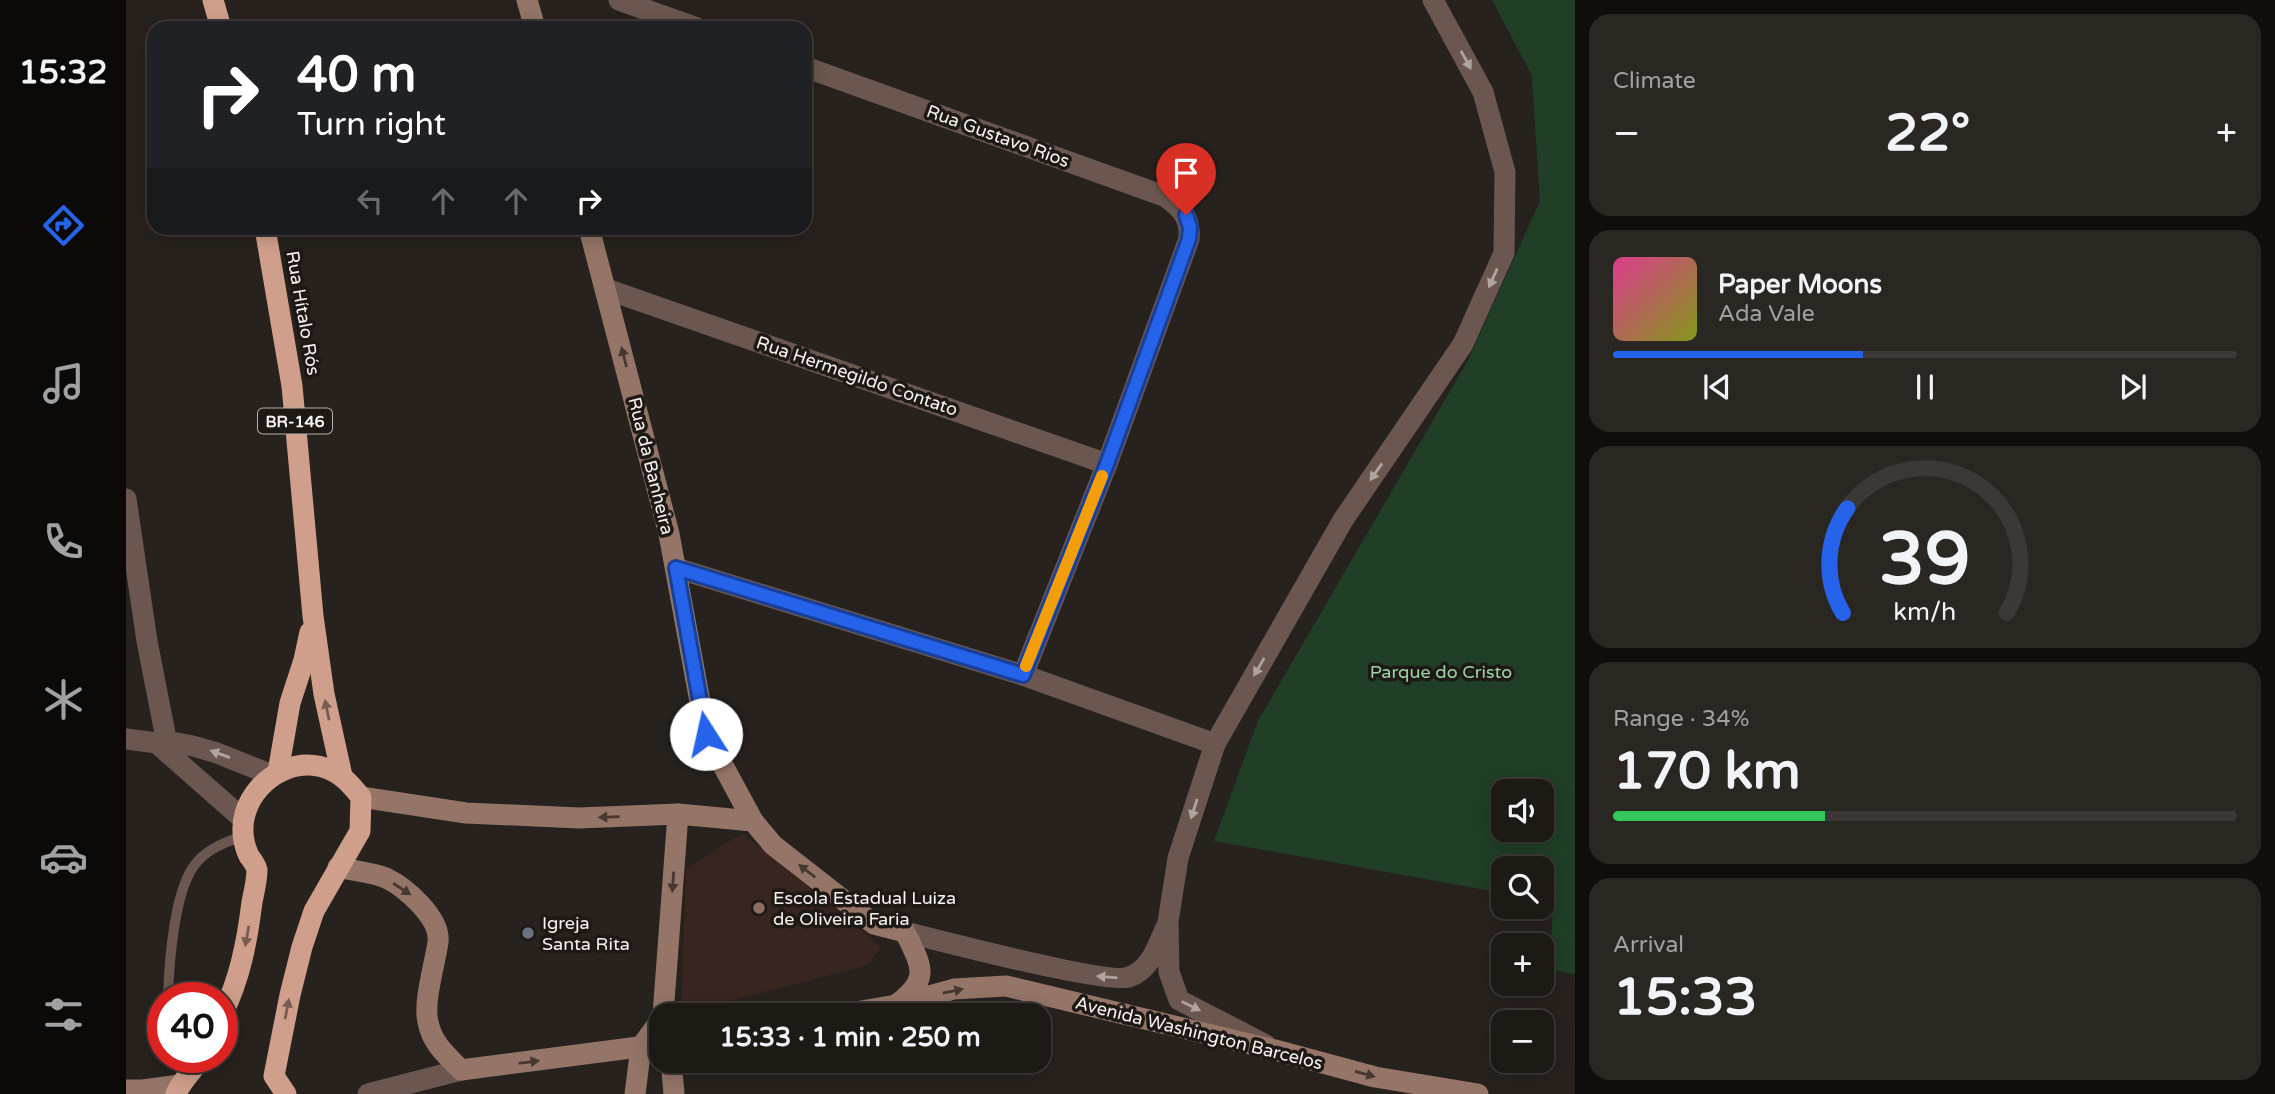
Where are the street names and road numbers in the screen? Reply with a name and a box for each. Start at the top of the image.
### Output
street label: Rua Gustavo Rios [924,100,1072,172]
street label: Rua Hítalo Rós [281,249,325,377]
street label: Rua Hermegildo Contato [753,331,961,421]
street label: Rua da Banheira [623,395,679,537]
road number: BR-146 [258,408,332,434]
street label: Avenida Washington Barcelos [1073,992,1325,1074]

